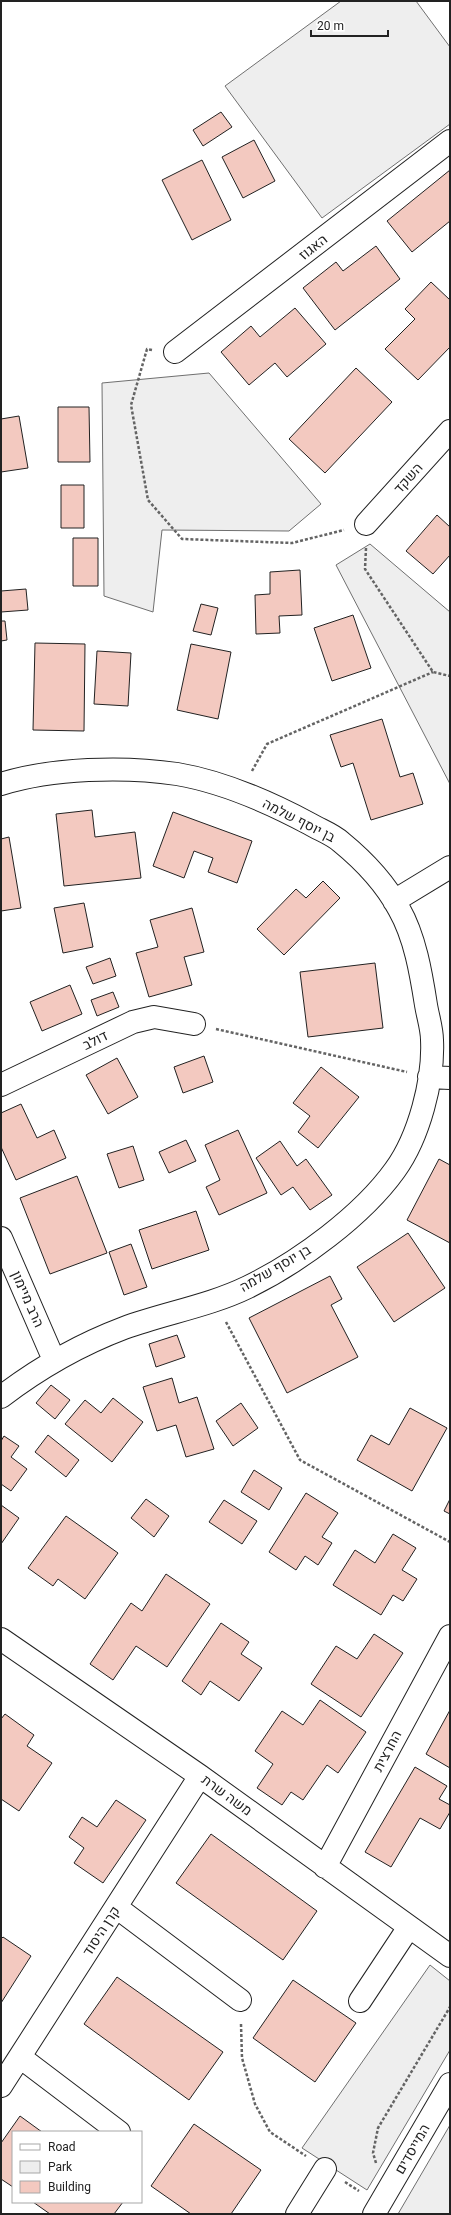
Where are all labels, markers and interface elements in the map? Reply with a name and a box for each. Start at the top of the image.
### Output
scale bar [311,12,388,38]
text: 20 m [317,19,344,33]
street label: האגוז [296,231,330,263]
street label: השקד [390,460,426,496]
street label: בן יוסף שלמה [260,795,339,845]
street label: דולב [80,1027,110,1053]
street label: בן יוסף שלמה [237,1241,314,1295]
street label: הרב מיימון [8,1268,48,1330]
street label: החרצית [370,1728,404,1774]
street label: משה שרת [199,1771,255,1819]
street label: קרן היסוד [79,1903,123,1959]
street label: המייסדים [391,2121,433,2177]
legend [12,2131,142,2203]
text: Road [48,2140,76,2154]
text: Park [48,2160,73,2174]
text: Building [48,2180,91,2194]

